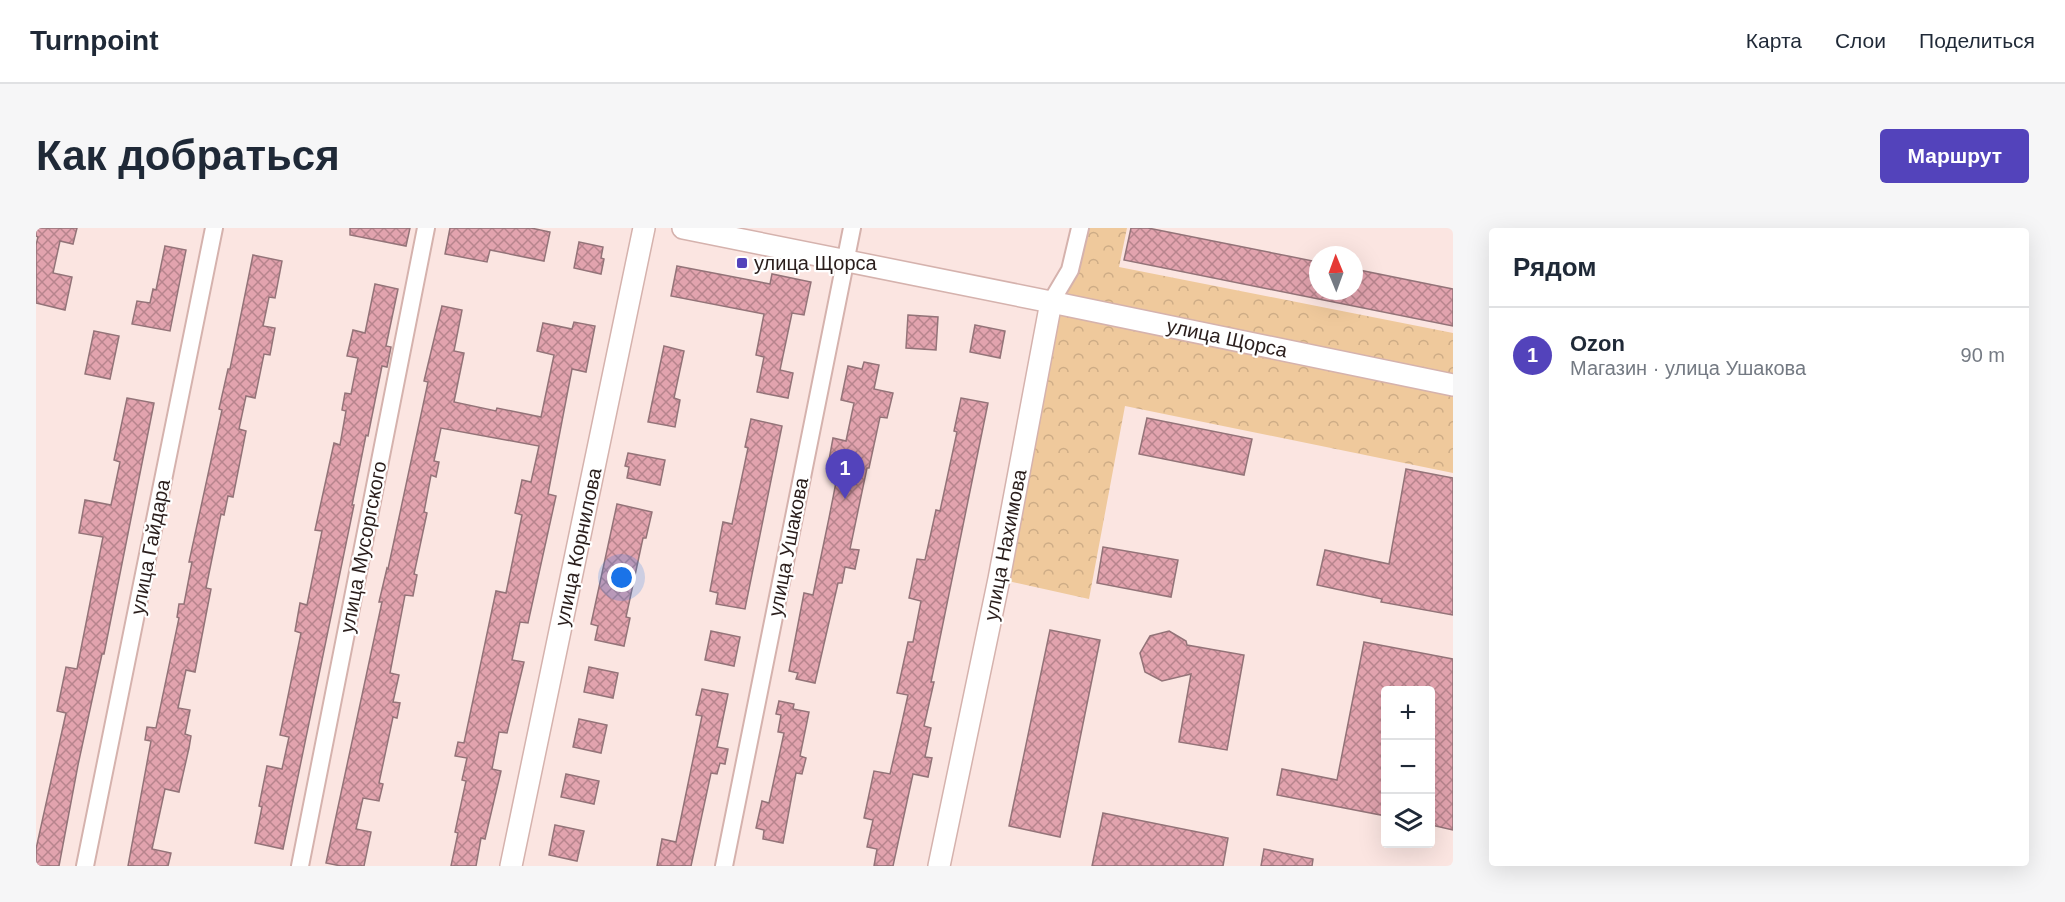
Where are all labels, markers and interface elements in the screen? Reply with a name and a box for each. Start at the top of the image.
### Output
text: Turnpoint [30,25,159,56]
text: Карта [1746,29,1802,52]
text: Слои [1835,29,1886,52]
text: Поделиться [1919,29,2035,52]
button: Маршрут [1880,129,2029,183]
text: Как добраться [36,132,340,179]
north arrow [1309,246,1363,300]
place label: улица Щорса [754,252,878,274]
text: Рядом [1513,252,1596,282]
marker: улица Щорса [735,256,749,270]
street label: улица Щорса [1165,314,1290,362]
text: Ozon [1570,331,1625,356]
text: 1 [1527,344,1538,366]
text: 90 m [1961,344,2005,366]
text: Магазин · улица Ушакова [1570,357,1806,379]
pin: 1 [826,450,864,499]
street label: улица Мусоргского [336,459,390,635]
street label: улица Корнилова [550,465,606,628]
street label: улица Нахимова [980,467,1031,623]
street label: улица Ушакова [764,475,812,618]
street label: улица Гайдара [126,477,174,617]
your location [607,563,636,592]
map controls [1381,686,1435,848]
button: + [1381,686,1435,740]
button: − [1381,740,1435,794]
button: layers [1381,794,1435,848]

